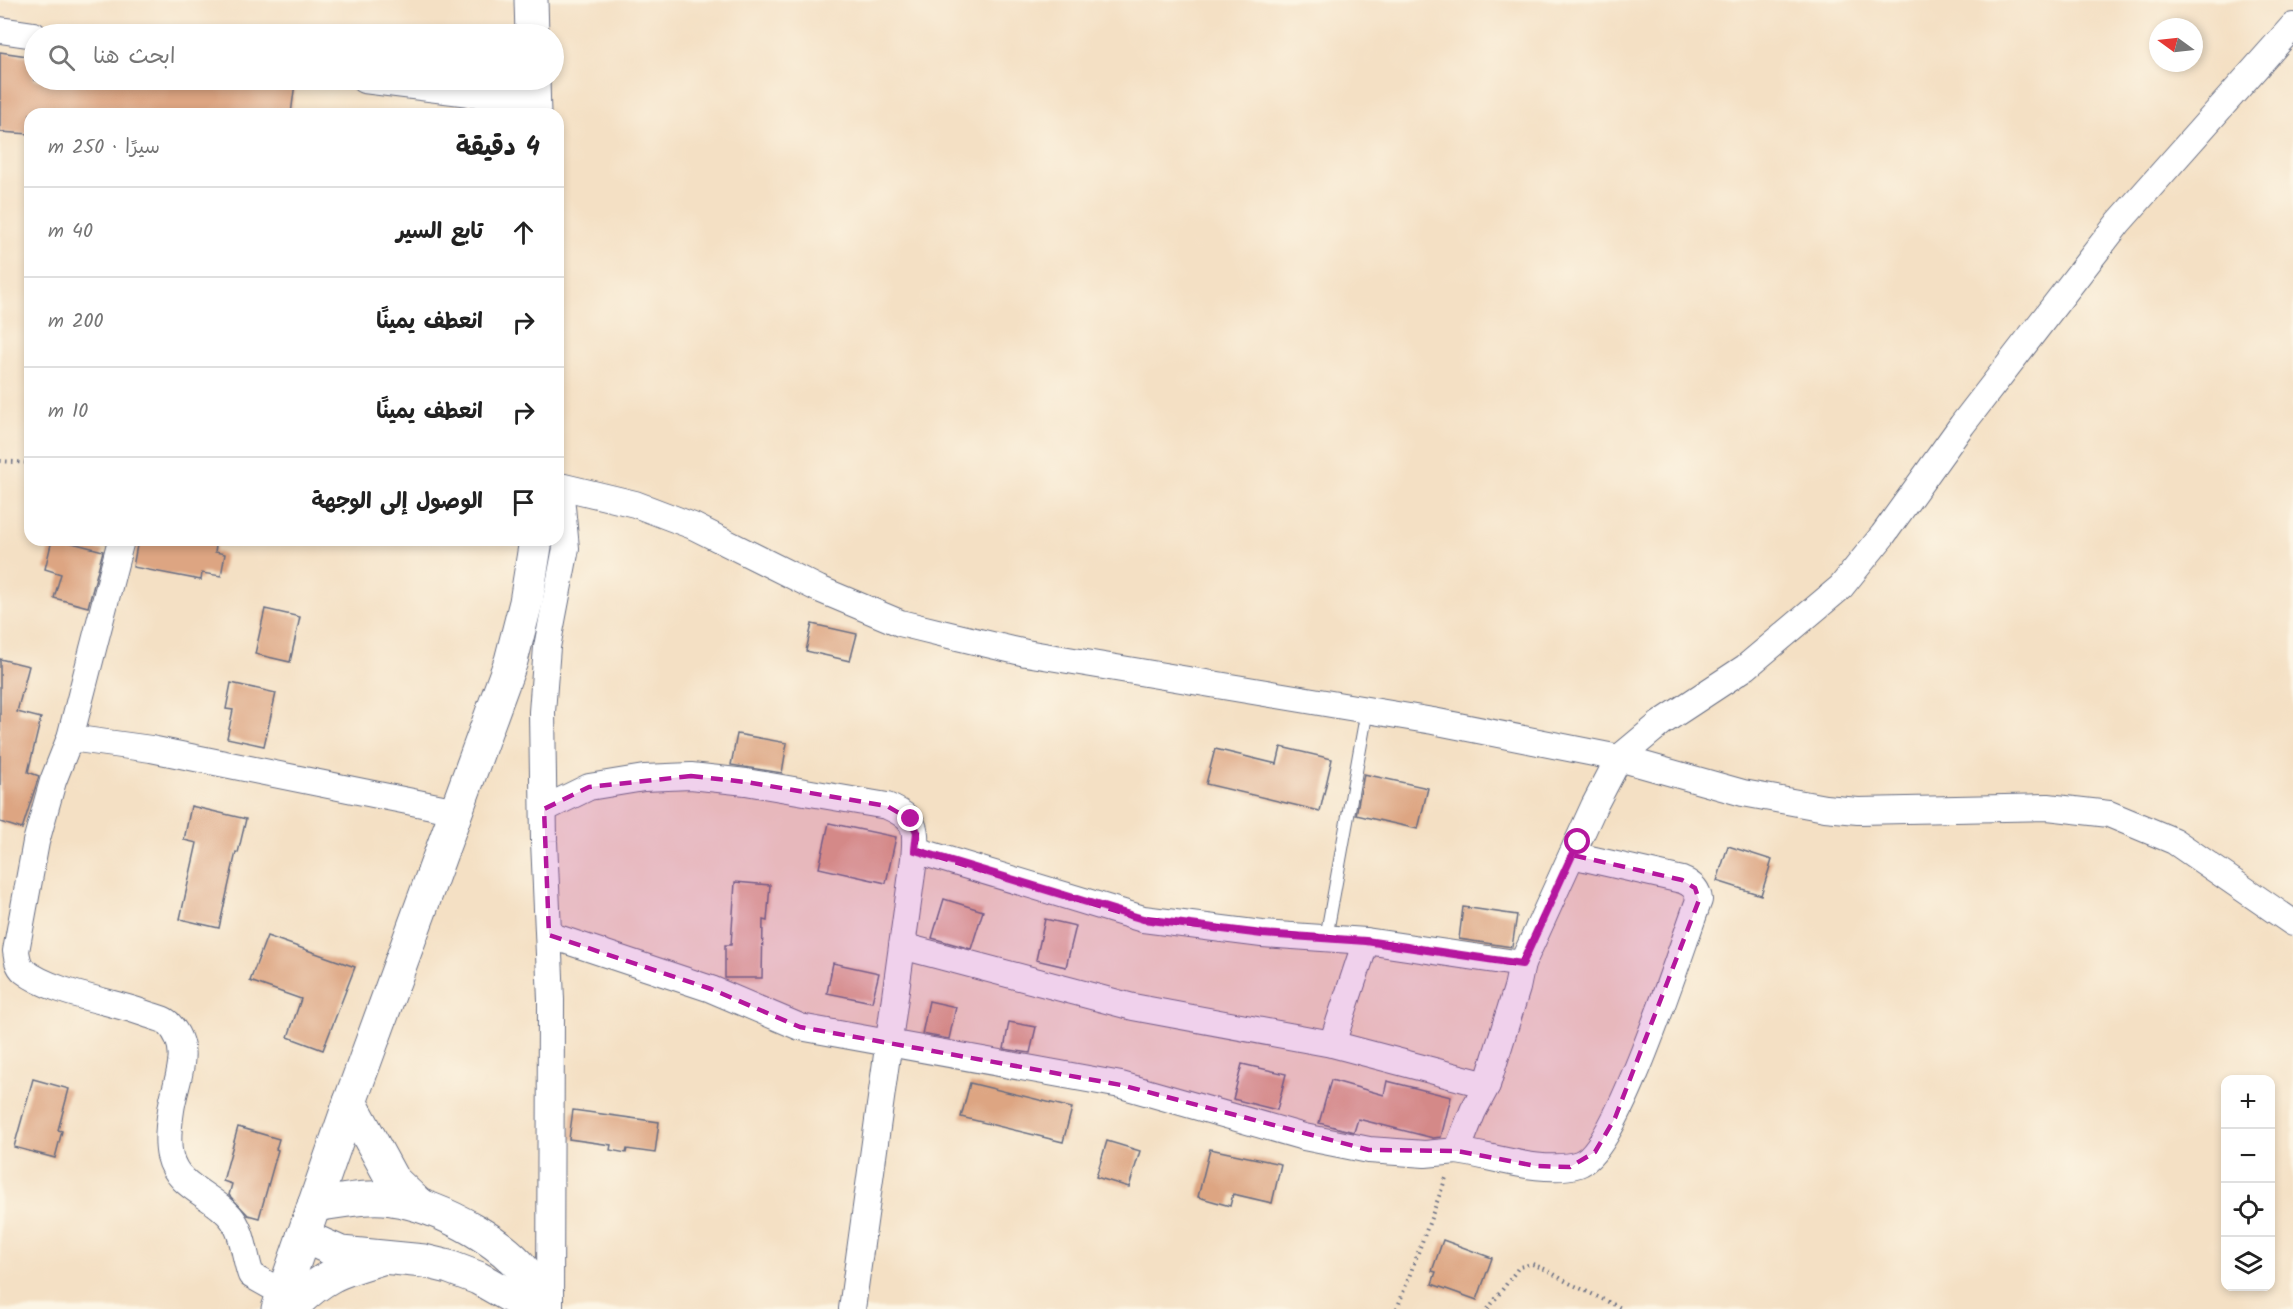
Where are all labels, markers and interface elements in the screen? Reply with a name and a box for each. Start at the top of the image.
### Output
north arrow [2149,18,2203,72]
search box [24,24,564,90]
text: ابحث هنا [93,40,175,75]
icon: search [45,41,78,74]
text: 4 دقيقة [456,127,540,169]
text: سيرًا · 250 m [48,132,160,164]
text: تابع السير [396,215,483,250]
text: 40 m [48,216,93,248]
icon: ahead [507,216,540,249]
text: انعطف يمينًا [376,305,483,340]
text: 200 m [48,306,104,338]
icon: right [507,306,540,339]
text: انعطف يمينًا [376,395,483,430]
text: 10 m [48,396,88,428]
icon: right [507,396,540,429]
text: الوصول إلى الوجهة [311,485,483,520]
icon: arrive [507,486,540,519]
route end [897,805,923,831]
route start [1564,828,1590,854]
map controls [2221,1075,2275,1291]
button: + [2221,1075,2275,1129]
button: − [2221,1129,2275,1183]
button: locate [2221,1183,2275,1237]
button: layers [2221,1237,2275,1291]

